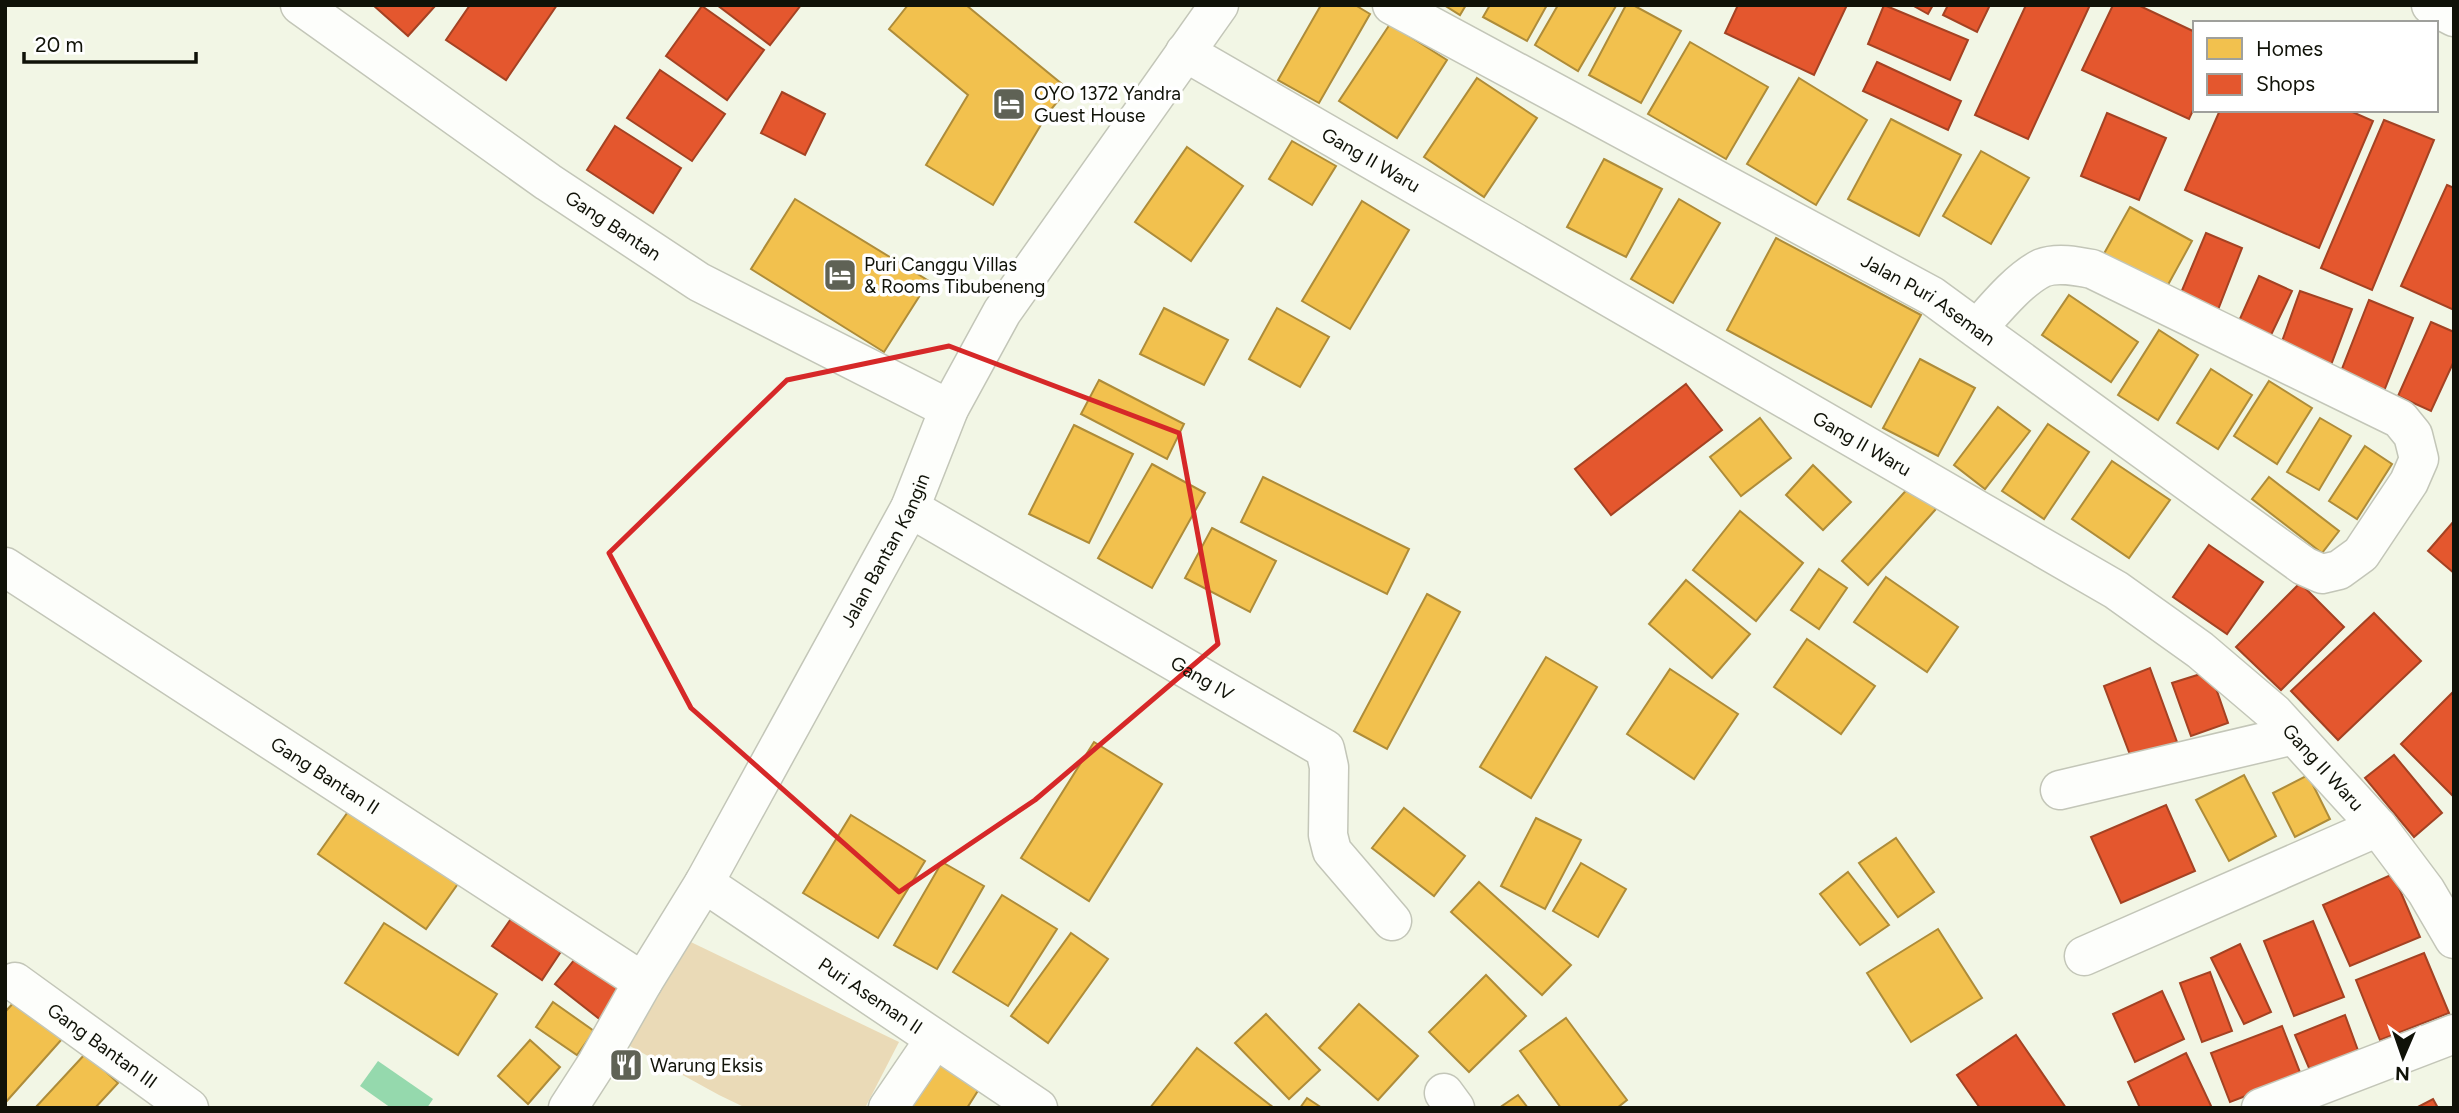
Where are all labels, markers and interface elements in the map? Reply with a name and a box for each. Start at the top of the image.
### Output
scale bar [24,21,196,65]
legend [2193,21,2438,112]
text: 20 m [35,32,83,57]
text: Homes [2256,36,2323,61]
text: Shops [2256,71,2315,96]
place label: OYO 1372 Yandra Guest House [1034,82,1181,127]
hotel icon: OYO 1372 Yandra Guest House [990,85,1028,123]
street label: Gang II Waru [1318,122,1424,197]
street label: Gang Bantan [561,185,666,265]
street label: Jalan Puri Aseman [1857,249,2000,350]
place label: Puri Canggu Villas & Rooms Tibubeneng [864,253,1045,298]
hotel icon: Puri Canggu Villas & Rooms Tibubeneng [821,256,859,294]
street label: Gang II Waru [1809,406,1915,481]
street label: Jalan Bantan Kangin [835,470,934,631]
street label: Gang IV [1167,650,1238,705]
street label: Gang II Waru [2278,719,2369,815]
street label: Gang Bantan II [267,732,384,819]
street label: Puri Aseman II [814,952,927,1039]
street label: Gang Bantan III [43,998,162,1093]
north arrow [2368,1022,2438,1092]
restaurant icon: Warung Eksis [607,1046,645,1084]
place label: Warung Eksis [650,1054,763,1077]
text: N [2395,1062,2410,1085]

